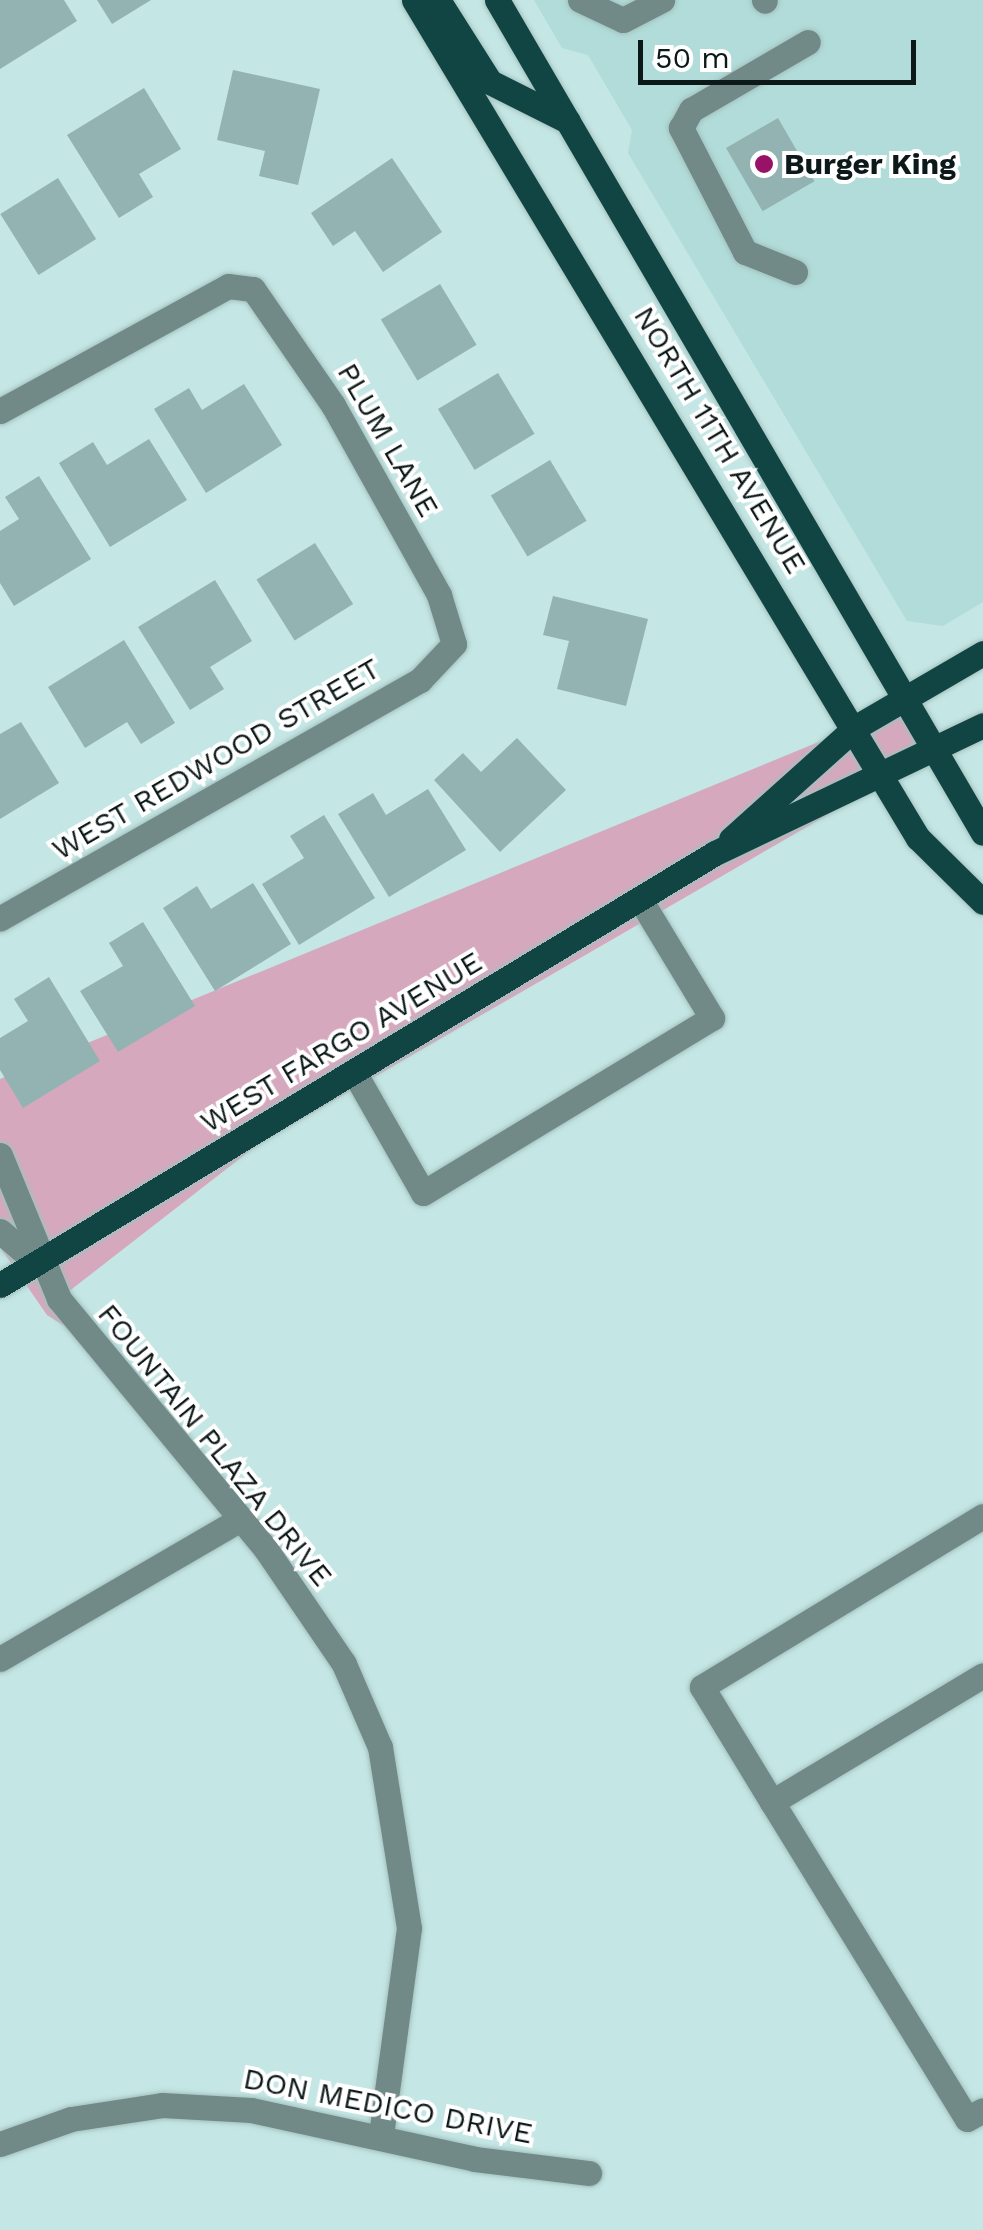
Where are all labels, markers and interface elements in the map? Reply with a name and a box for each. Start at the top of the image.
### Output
scale bar [643,20,920,82]
text: 50 m [655,40,730,75]
place label: Burger King [784,146,956,182]
marker: Burger King [753,153,775,175]
street label: NORTH 11TH AVENUE [626,299,814,581]
street label: PLUM LANE [329,357,447,523]
street label: WEST REDWOOD STREET [45,650,387,868]
street label: WEST FARGO AVENUE [193,943,489,1141]
street label: FOUNTAIN PLAZA DRIVE [90,1296,340,1594]
street label: DON MEDICO DRIVE [240,2060,536,2152]

